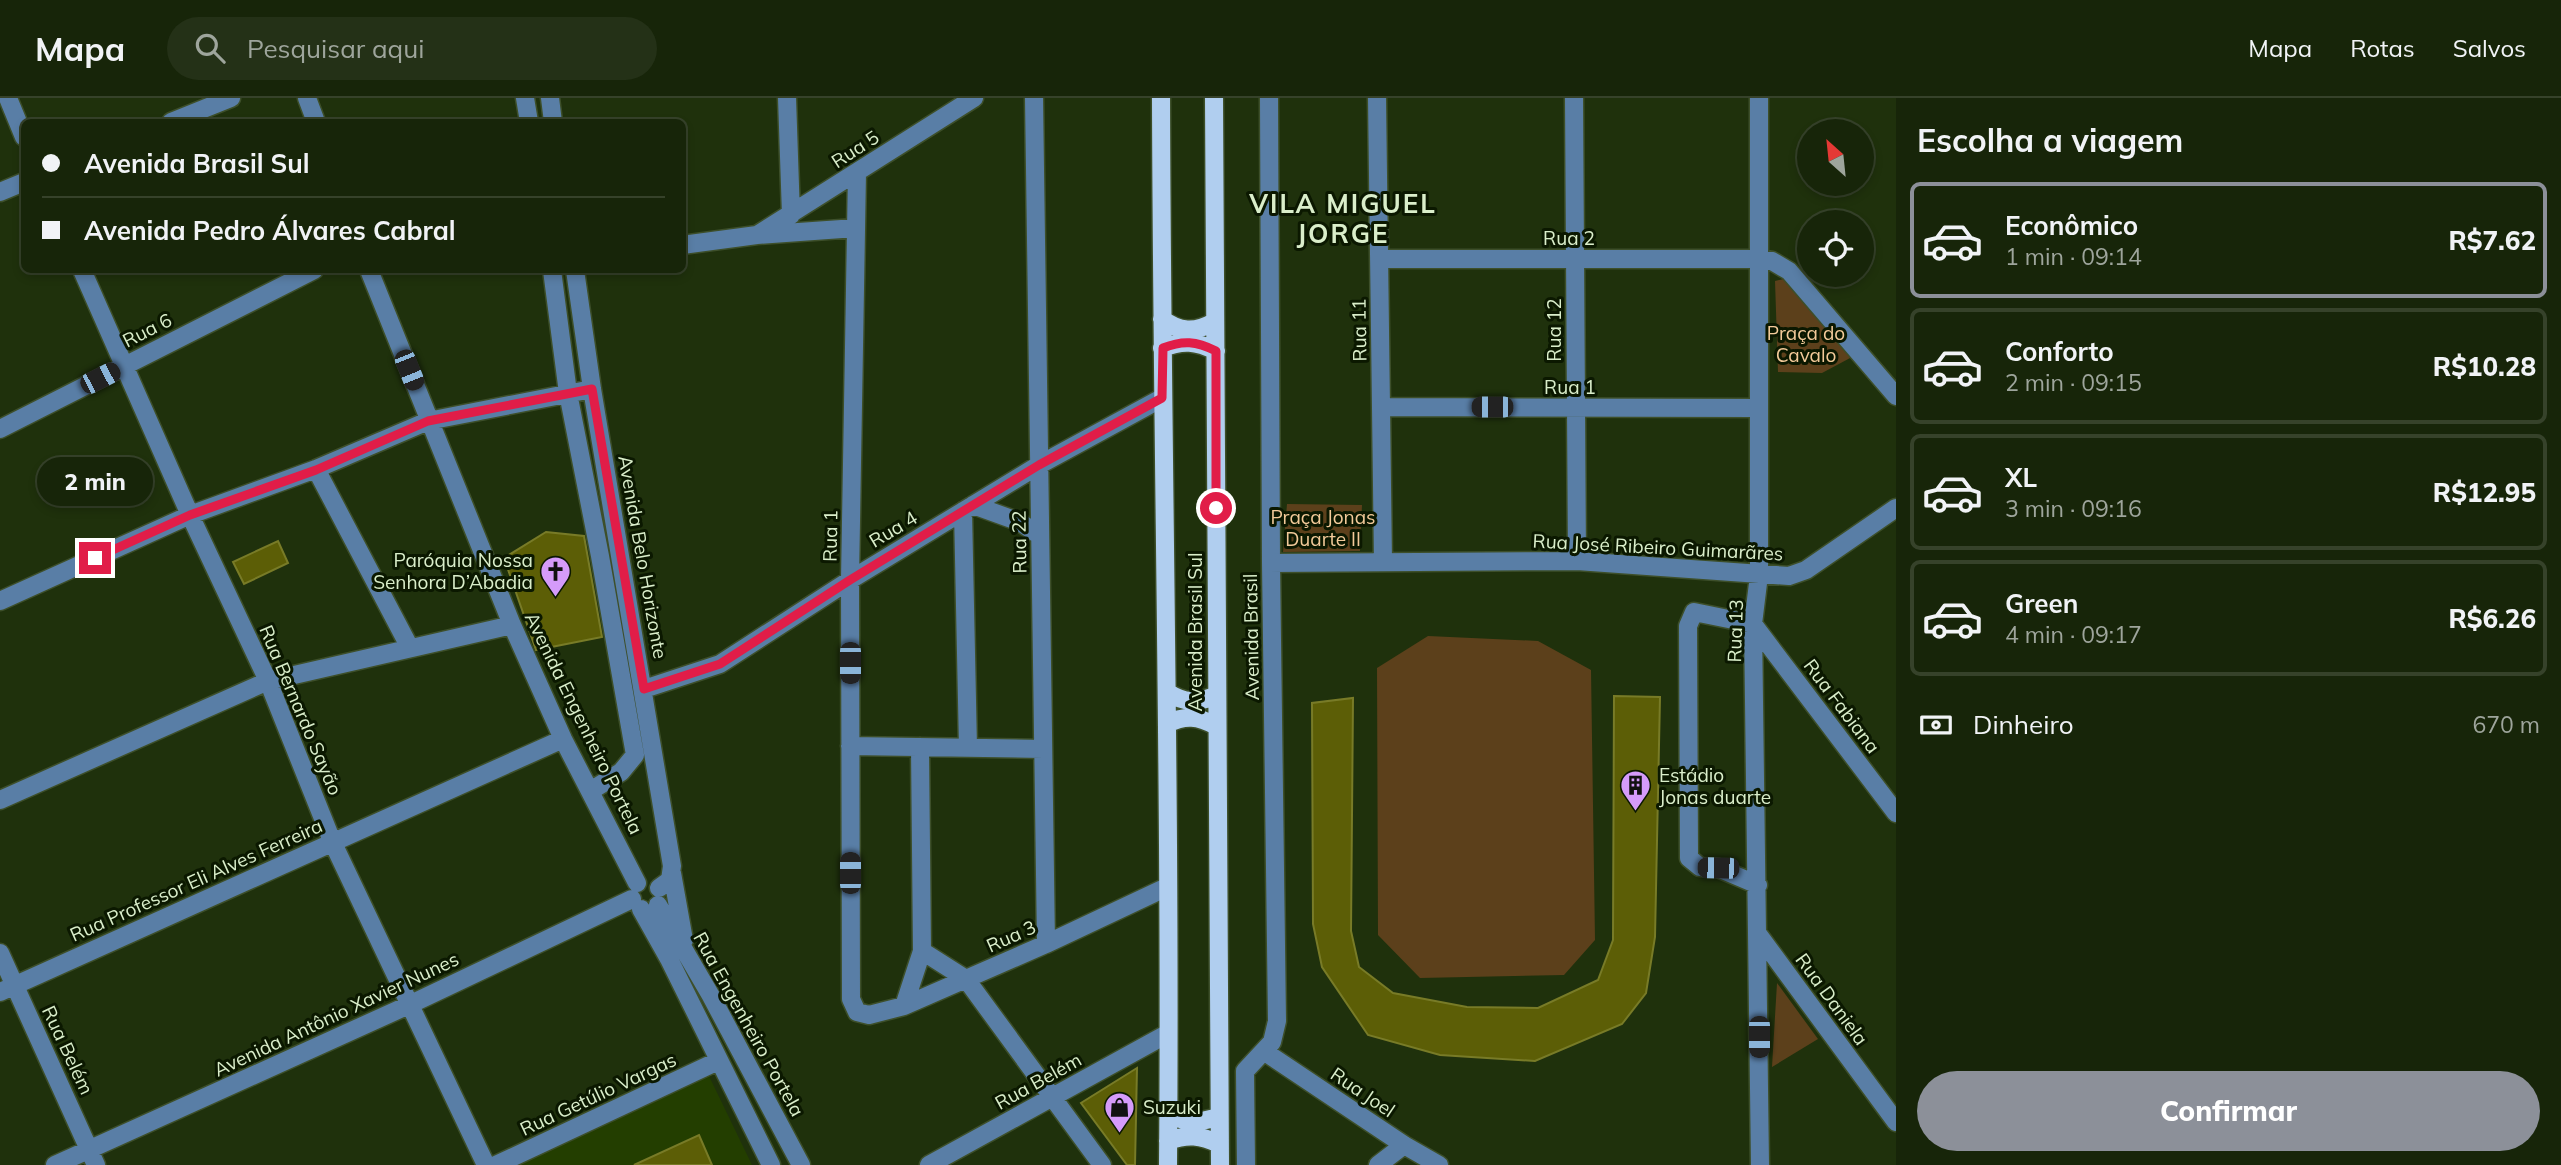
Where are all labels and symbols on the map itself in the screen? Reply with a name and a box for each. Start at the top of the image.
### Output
north arrow [1797,119,1874,196]
street label: Rua 5 [827,125,883,173]
district label: VILA MIGUEL JORGE [1248,187,1437,250]
street label: Rua 2 [1543,226,1595,250]
street label: Rua 11 [1346,298,1372,362]
street label: Rua 12 [1542,298,1566,362]
street label: Rua 6 [118,308,176,352]
park label: Praça do Cavalo [1767,321,1845,367]
car [392,347,427,393]
car [77,359,124,397]
street label: Rua 1 [1544,375,1596,399]
car [1472,397,1514,418]
street label: Avenida Belo Horizonte [613,453,673,661]
callout: 2 min [37,456,153,505]
route start [1200,492,1232,524]
street label: Rua 4 [865,505,921,553]
park label: Praça Jonas Duarte II [1270,505,1376,551]
street label: Rua 1 [818,510,842,562]
street label: Rua 22 [1006,510,1032,574]
street label: Rua José Ribeiro Guimarãres [1532,528,1784,566]
route end [79,542,111,574]
place label: Paróquia Nossa Senhora D’Abadia [373,548,533,594]
street label: Avenida Brasil Sul [1183,552,1207,712]
church icon: Paróquia Nossa Senhora D’Abadia [539,554,573,598]
street label: Avenida Brasil [1238,573,1264,701]
street label: Rua 13 [1722,599,1748,663]
street label: Avenida Engenheiro Portela [520,608,648,838]
street label: Rua Bernardo Sayão [254,621,348,799]
car [840,642,861,684]
street label: Rua Fabiana [1799,654,1885,758]
place label: Estádio Jonas duarte [1659,763,1771,809]
building icon: Estádio Jonas duarte [1619,769,1653,813]
street label: Rua Professor Eli Alves Ferreira [66,813,326,947]
car [840,852,861,894]
car [1697,857,1740,879]
street label: Rua 3 [982,914,1040,958]
street label: Rua Engenheiro Portela [688,928,810,1120]
street label: Avenida Antônio Xavier Nunes [210,947,462,1081]
street label: Rua Daniela [1791,948,1873,1050]
street label: Rua Belém [37,1002,99,1098]
car [1749,1016,1770,1058]
street label: Rua Getúlio Vargas [516,1047,680,1141]
street label: Rua Belém [991,1047,1085,1115]
street label: Rua Joel [1326,1062,1400,1122]
shop icon: Suzuki [1103,1090,1137,1134]
place label: Suzuki [1143,1095,1201,1119]

